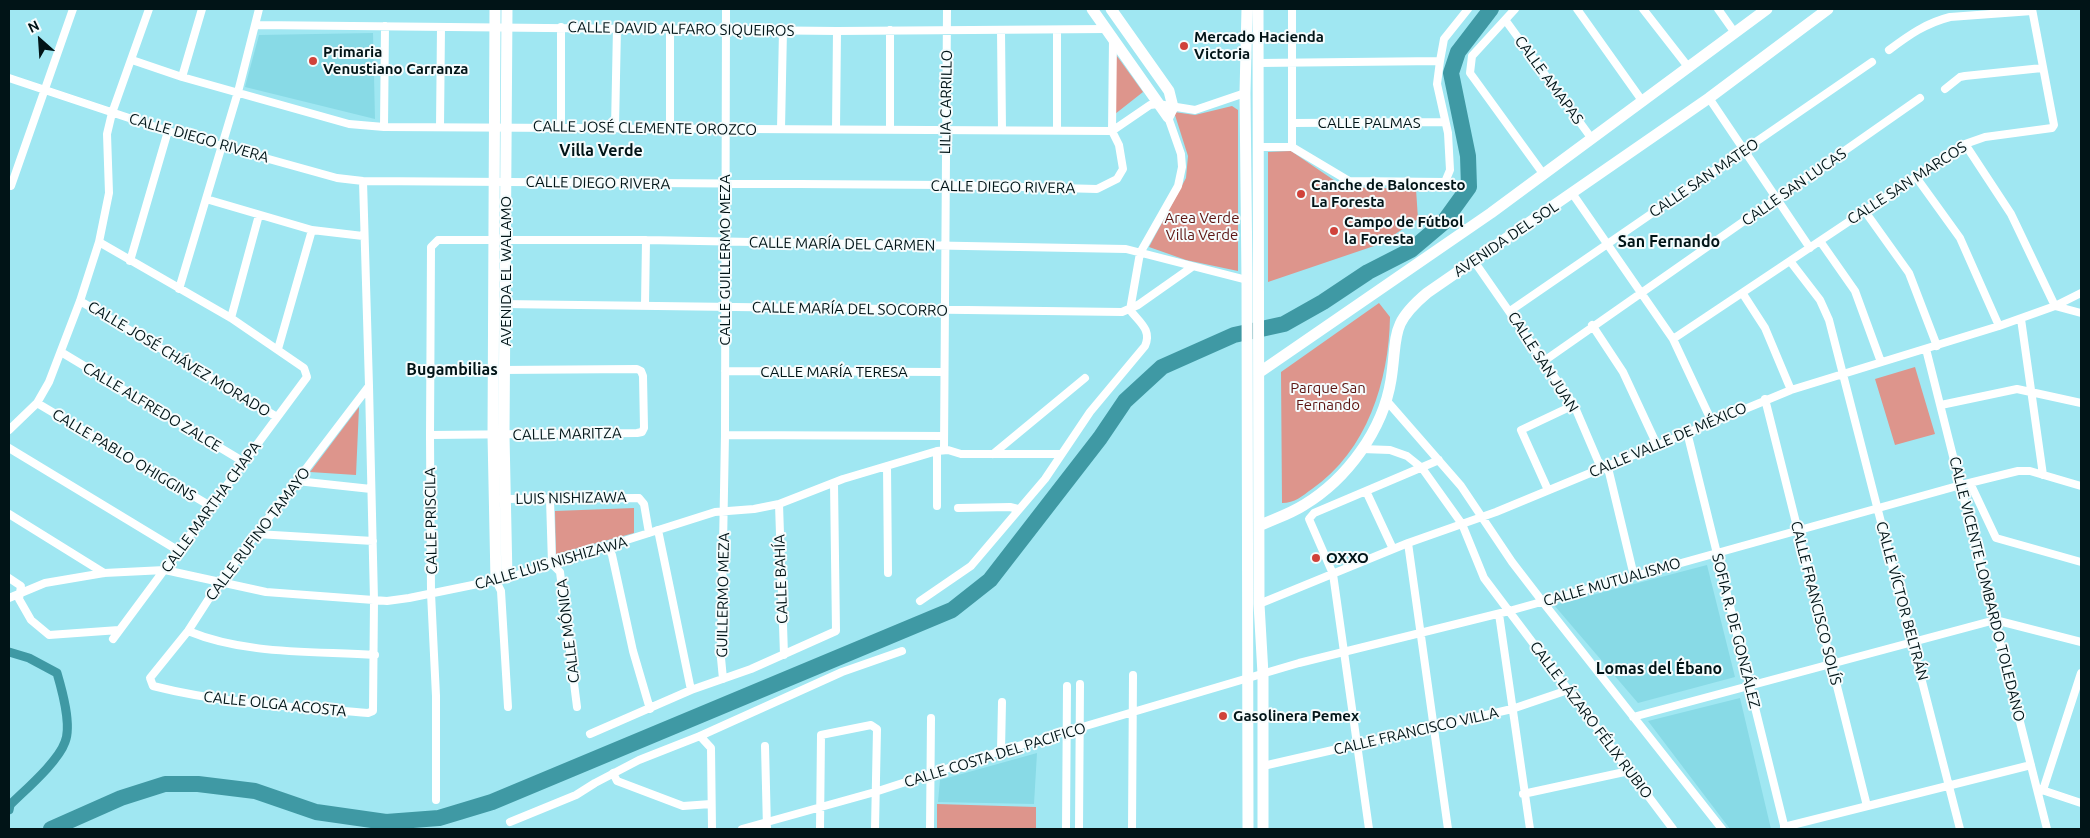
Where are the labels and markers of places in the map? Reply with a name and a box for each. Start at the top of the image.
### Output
place label: Mercado Hacienda Victoria [1194,28,1324,63]
marker: Mercado Hacienda Victoria [1178,40,1190,52]
place label: Primaria Venustiano Carranza [323,43,468,78]
marker: Primaria Venustiano Carranza [307,55,319,67]
place label: Canche de Baloncesto La Foresta [1311,176,1466,211]
marker: Canche de Baloncesto La Foresta [1295,188,1307,200]
place label: Campo de Fútbol la Foresta [1344,213,1463,248]
marker: Campo de Fútbol la Foresta [1328,225,1340,237]
place label: OXXO [1326,549,1369,567]
marker: OXXO [1310,552,1322,564]
place label: Gasolinera Pemex [1233,707,1359,725]
marker: Gasolinera Pemex [1217,710,1229,722]

